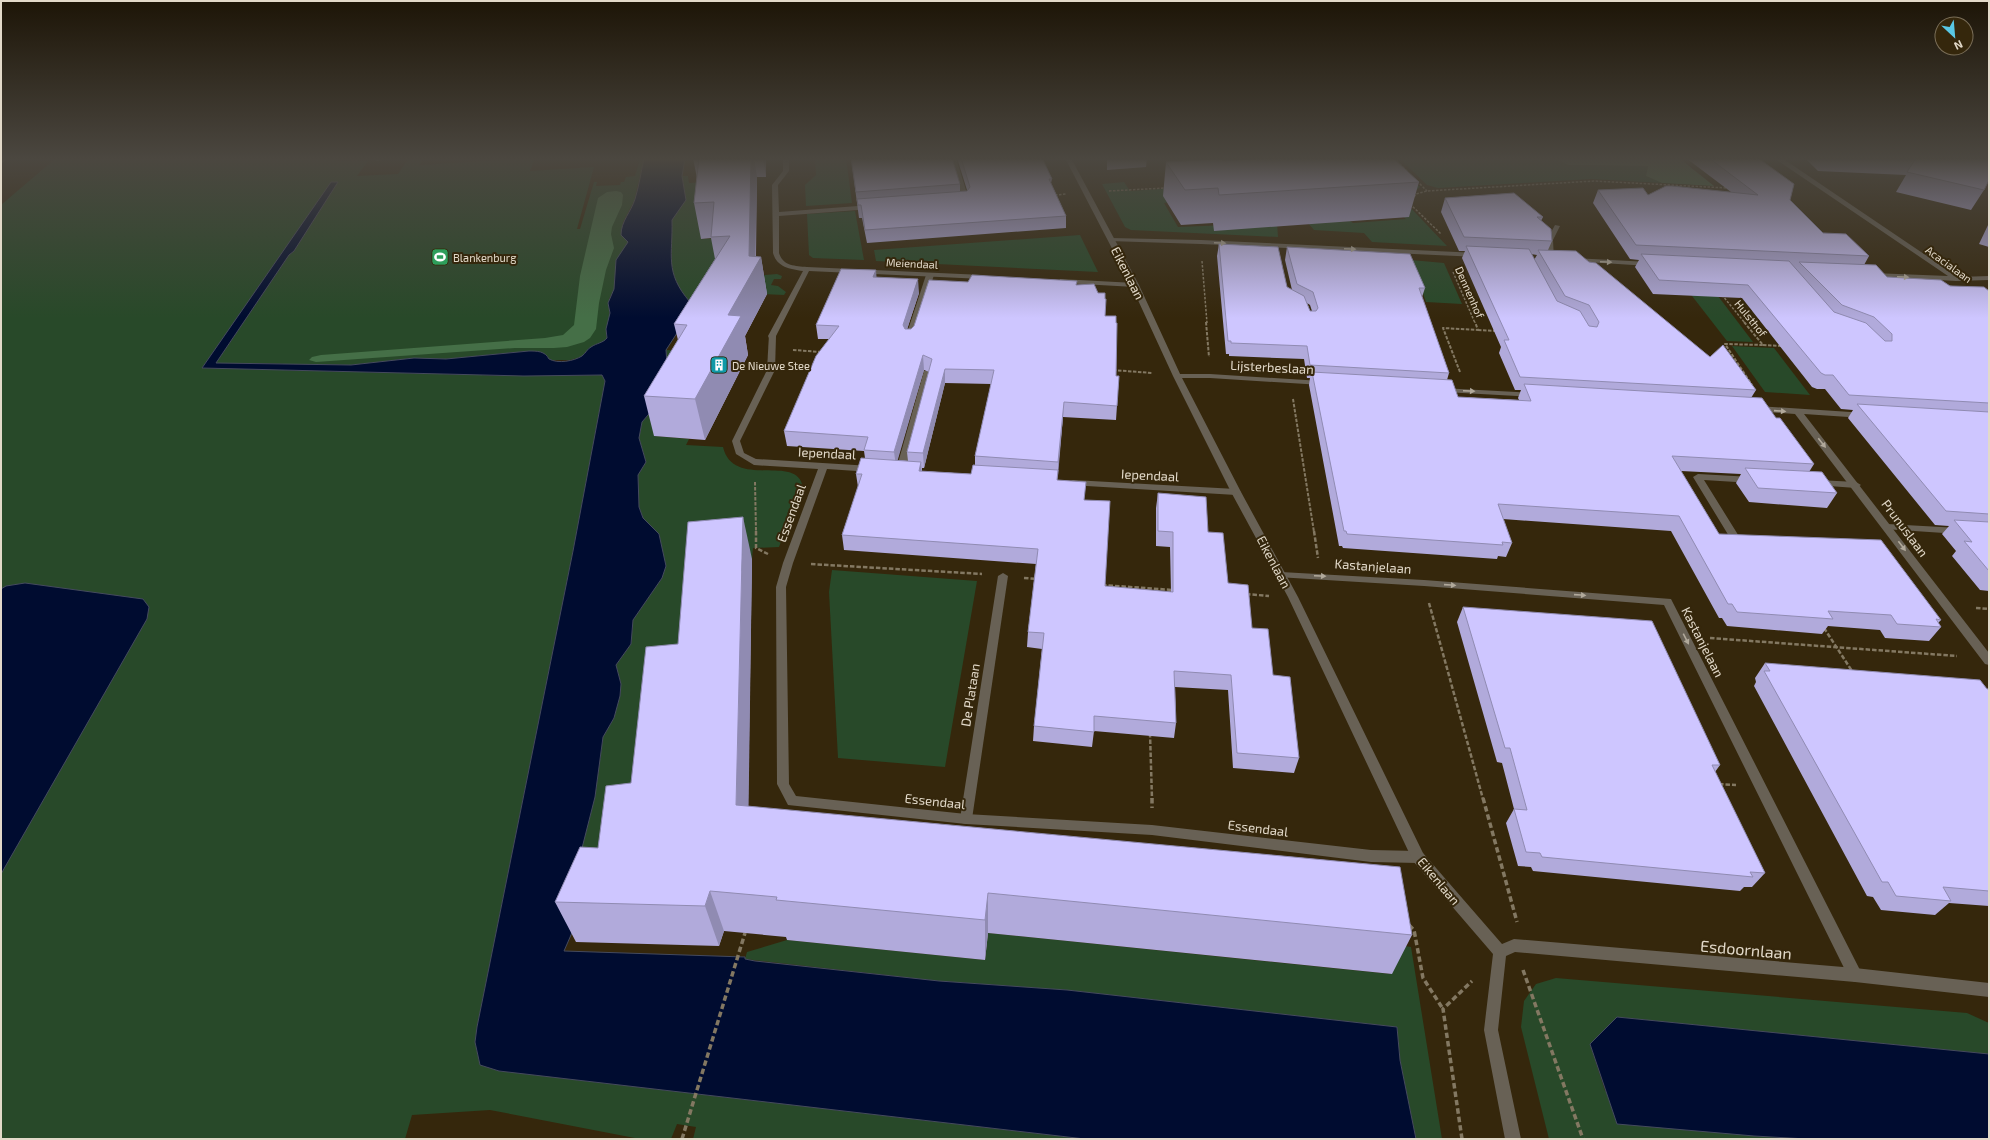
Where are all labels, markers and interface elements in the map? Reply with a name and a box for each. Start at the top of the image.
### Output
north arrow [1934,16,1974,56]
text: N [1952,38,1965,53]
one-way arrow [1214,240,1227,246]
street label: Acacialaan [1923,243,1975,285]
street label: Eikenlaan [1108,244,1148,302]
one-way arrow [1344,246,1356,253]
sports icon: Blankenburg [430,247,450,267]
place label: Blankenburg [453,251,516,264]
street label: Meiendaal [886,255,939,271]
one-way arrow [1600,258,1612,265]
street label: Dennenhof [1453,264,1487,321]
one-way arrow [1897,273,1909,280]
street label: Hulsthof [1732,297,1770,340]
building icon: De Nieuwe Stee [709,355,729,375]
street label: Lijsterbeslaan [1230,357,1314,377]
place label: De Nieuwe Stee [732,359,810,372]
one-way arrow [1462,388,1475,395]
one-way arrow [1774,407,1786,414]
one-way arrow [1818,437,1827,448]
street label: Iependaal [798,443,857,463]
street label: Iependaal [1121,465,1180,485]
street label: Essendaal [773,482,809,544]
street label: Prunuslaan [1878,496,1932,560]
street label: Eikenlaan [1254,533,1294,591]
one-way arrow [1897,540,1906,551]
street label: Kastanjelaan [1334,555,1412,577]
one-way arrow [1314,573,1327,579]
one-way arrow [1444,582,1456,589]
one-way arrow [1574,591,1586,598]
street label: Kastanjelaan [1678,604,1728,680]
one-way arrow [1683,634,1689,645]
street label: De Plataan [957,662,983,728]
street label: Essendaal [904,790,966,812]
street label: Essendaal [1227,816,1289,840]
street label: Eikenlaan [1415,854,1463,908]
street label: Esdoornlaan [1699,936,1793,962]

